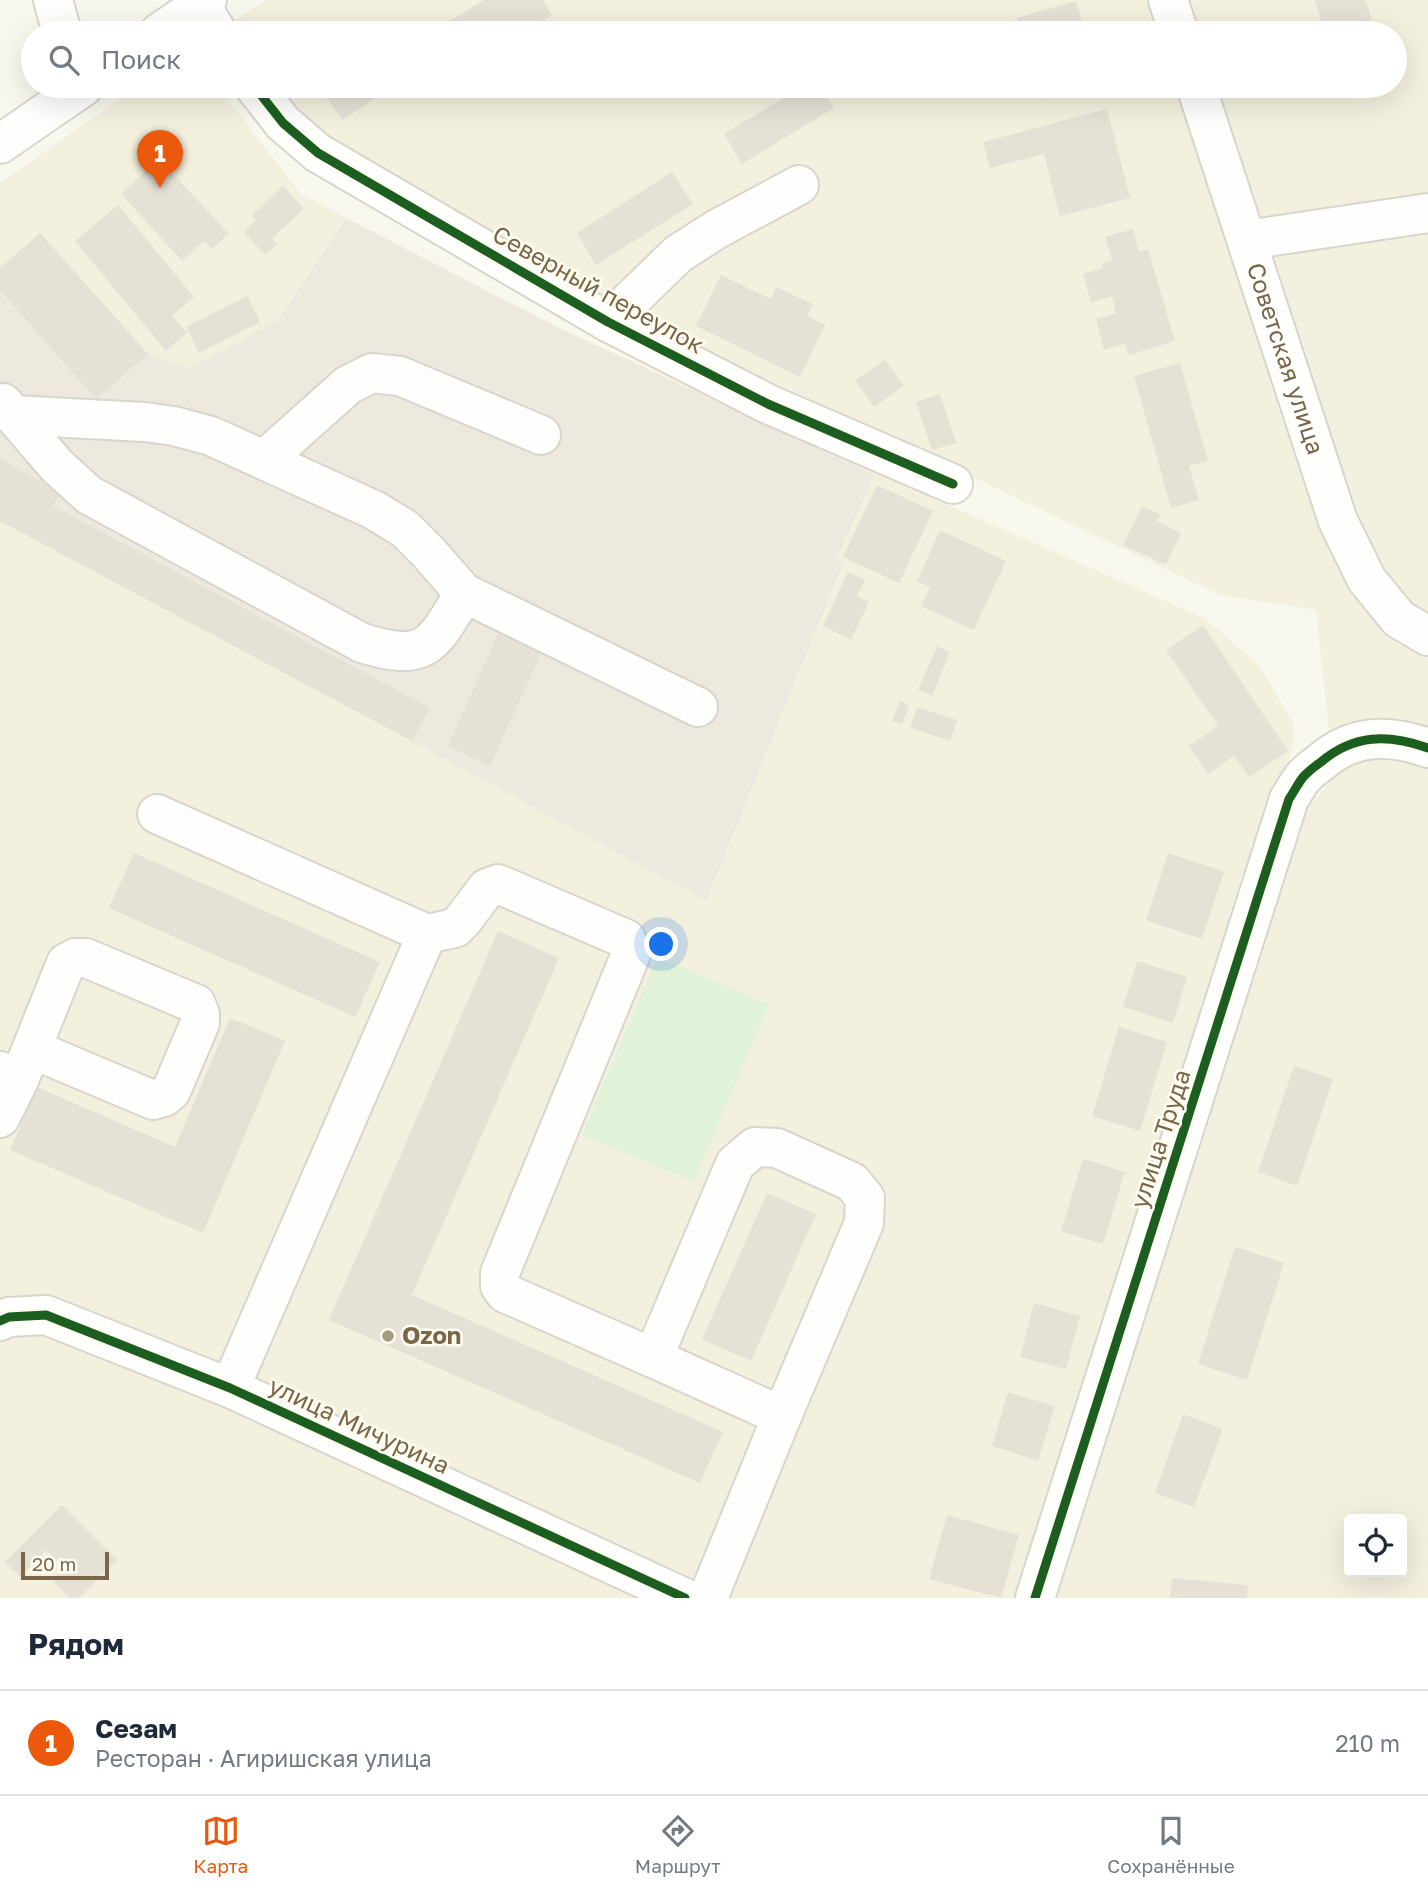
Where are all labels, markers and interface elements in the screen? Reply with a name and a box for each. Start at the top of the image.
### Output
search box [21,21,1407,98]
icon: search [45,41,83,79]
text: Поиск [101,44,181,75]
pin: 1 [137,130,183,188]
street label: Северный переулок [488,219,710,359]
street label: Советская улица [1242,259,1331,458]
your location [644,927,678,961]
street label: улица Труда [1123,1065,1196,1212]
place label: Ozon [402,1320,461,1349]
marker: Ozon [380,1328,396,1344]
street label: улица Мичурина [265,1370,455,1479]
map controls [1344,1514,1407,1577]
button: locate [1344,1514,1407,1577]
scale bar [21,1549,108,1581]
text: 20 m [32,1552,76,1575]
text: Рядом [28,1626,124,1662]
text: Сезам [95,1713,177,1744]
text: 1 [45,1729,57,1757]
text: 210 m [1335,1729,1400,1757]
text: Ресторан · Агиришская улица [95,1744,432,1772]
tab: Карта [193,1812,248,1877]
tab: Маршрут [635,1812,721,1877]
tab: Сохранённые [1107,1812,1235,1877]

